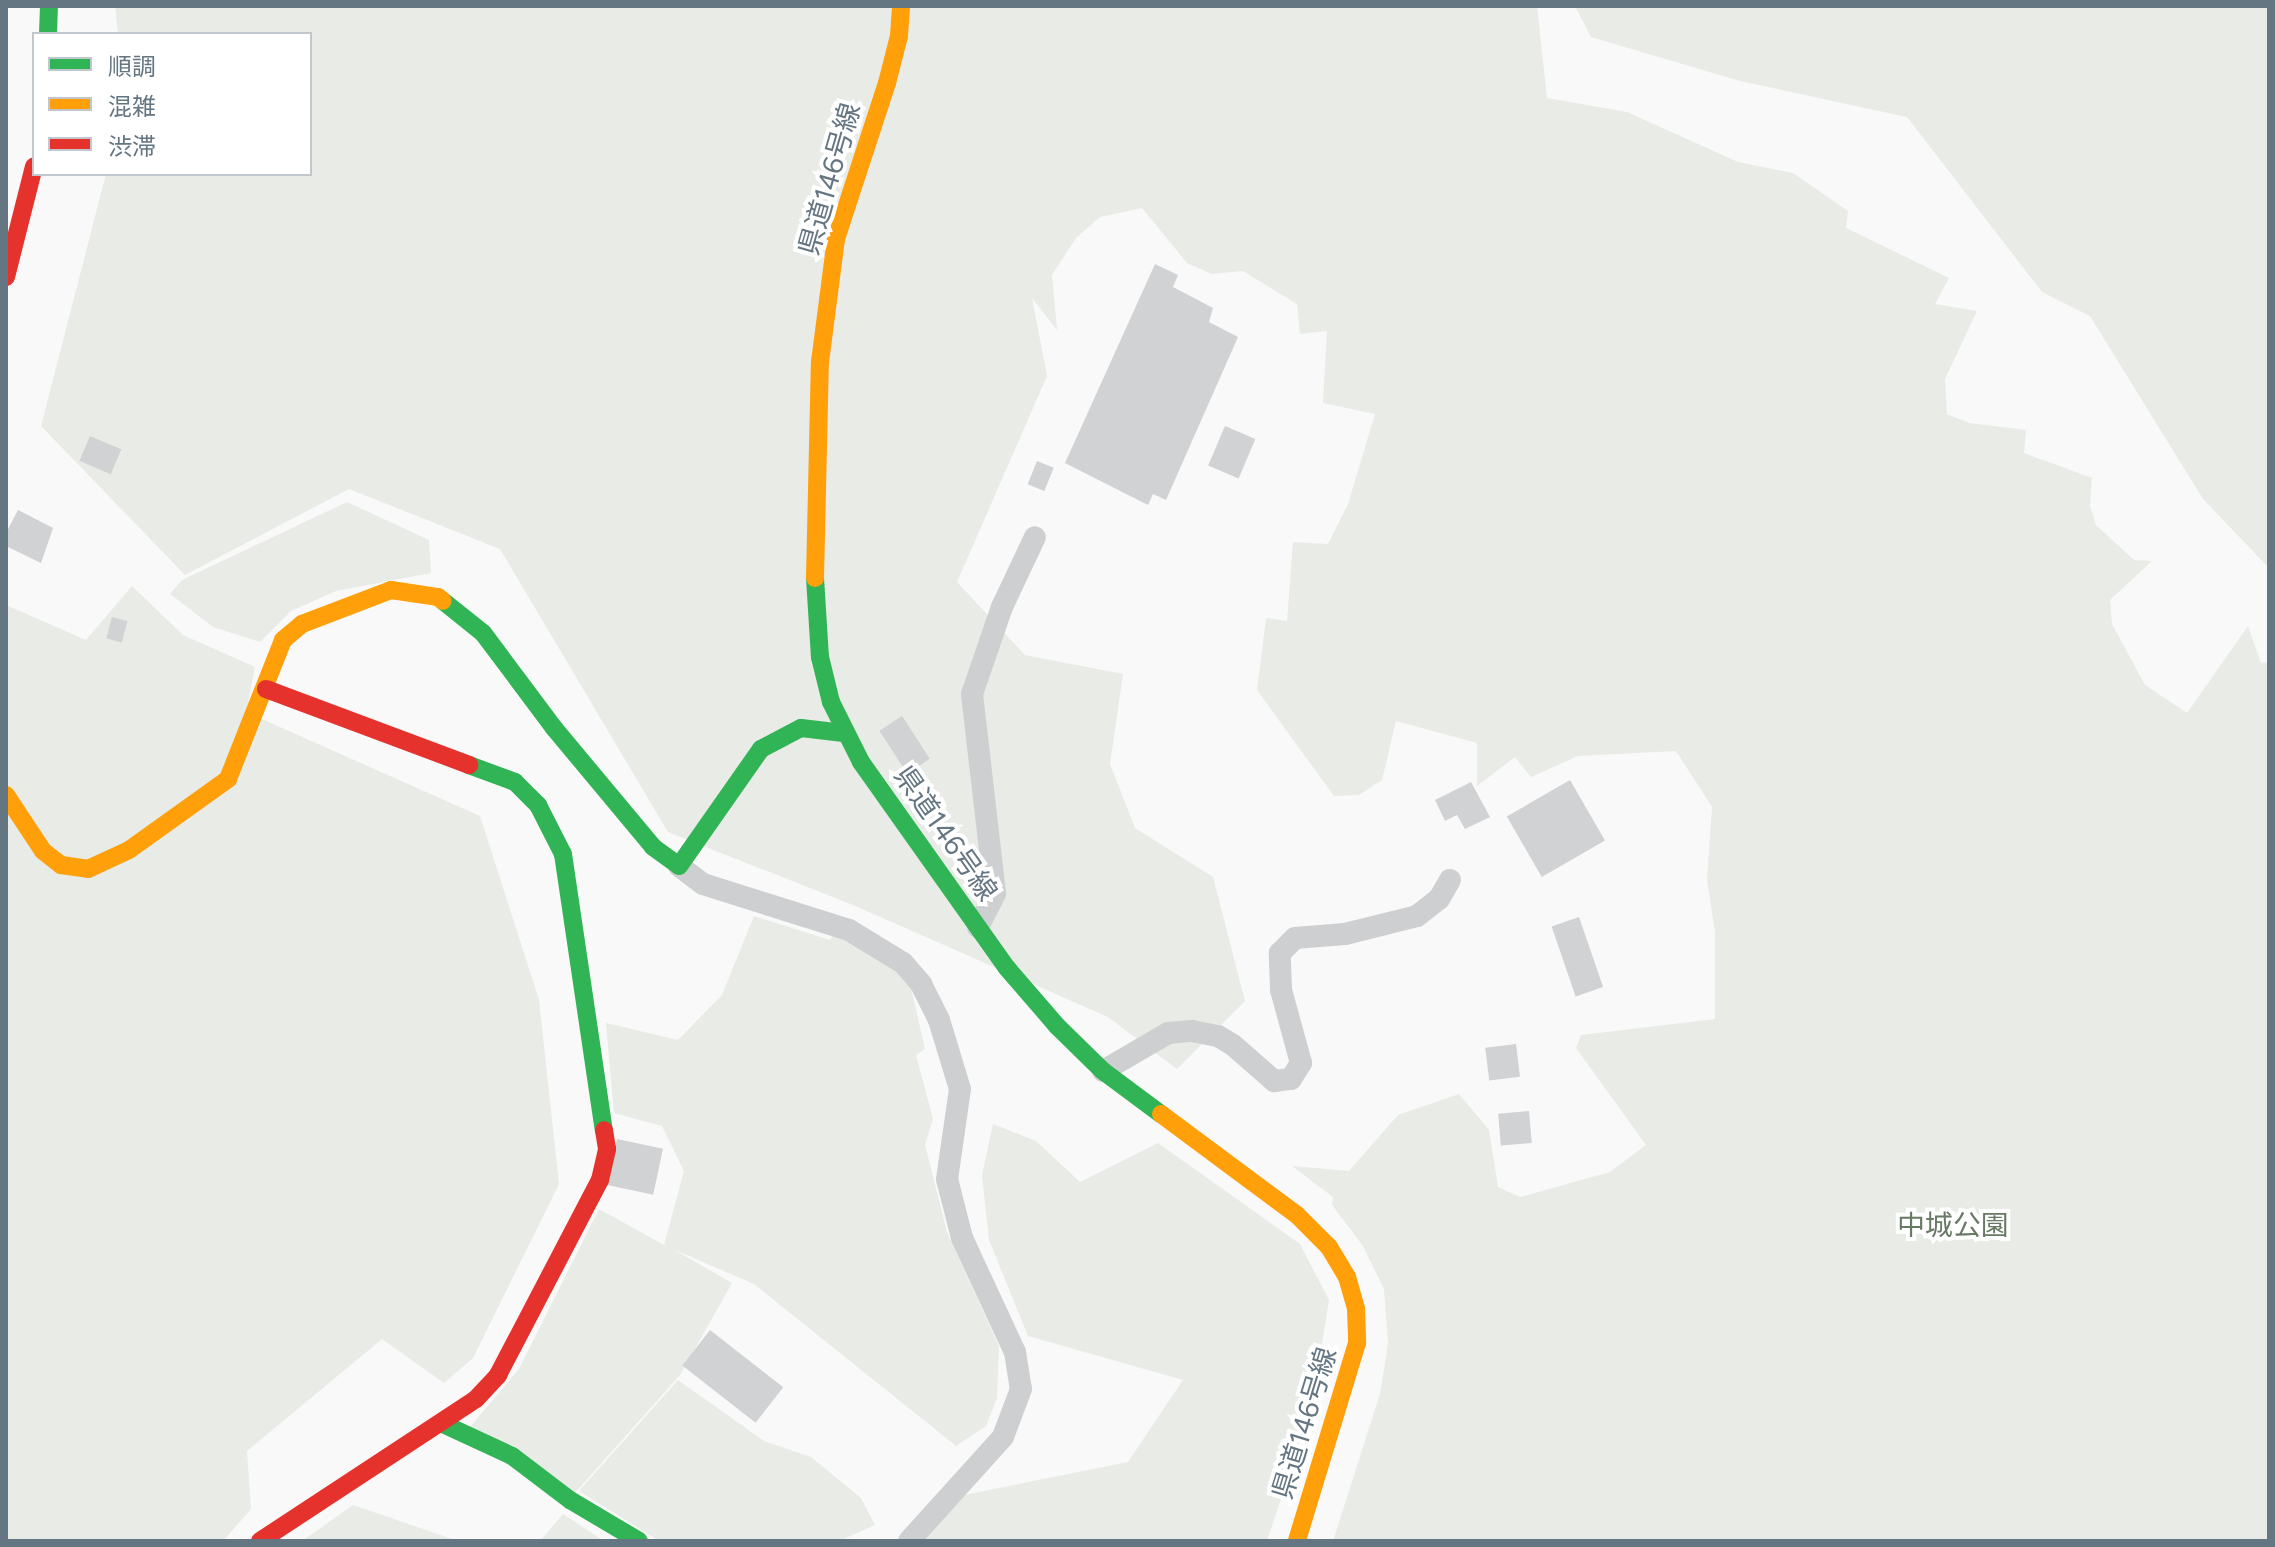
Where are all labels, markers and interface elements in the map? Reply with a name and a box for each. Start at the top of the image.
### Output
legend [32,32,312,176]
text: 順調 [108,52,156,81]
text: 混雑 [108,92,156,121]
street label: 県道146号線 [791,99,867,259]
text: 渋滞 [108,132,156,161]
street label: 県道146号線 [887,759,1005,907]
park label: 中城公園 [1897,1208,2009,1242]
street label: 県道146号線 [1265,1343,1343,1503]

